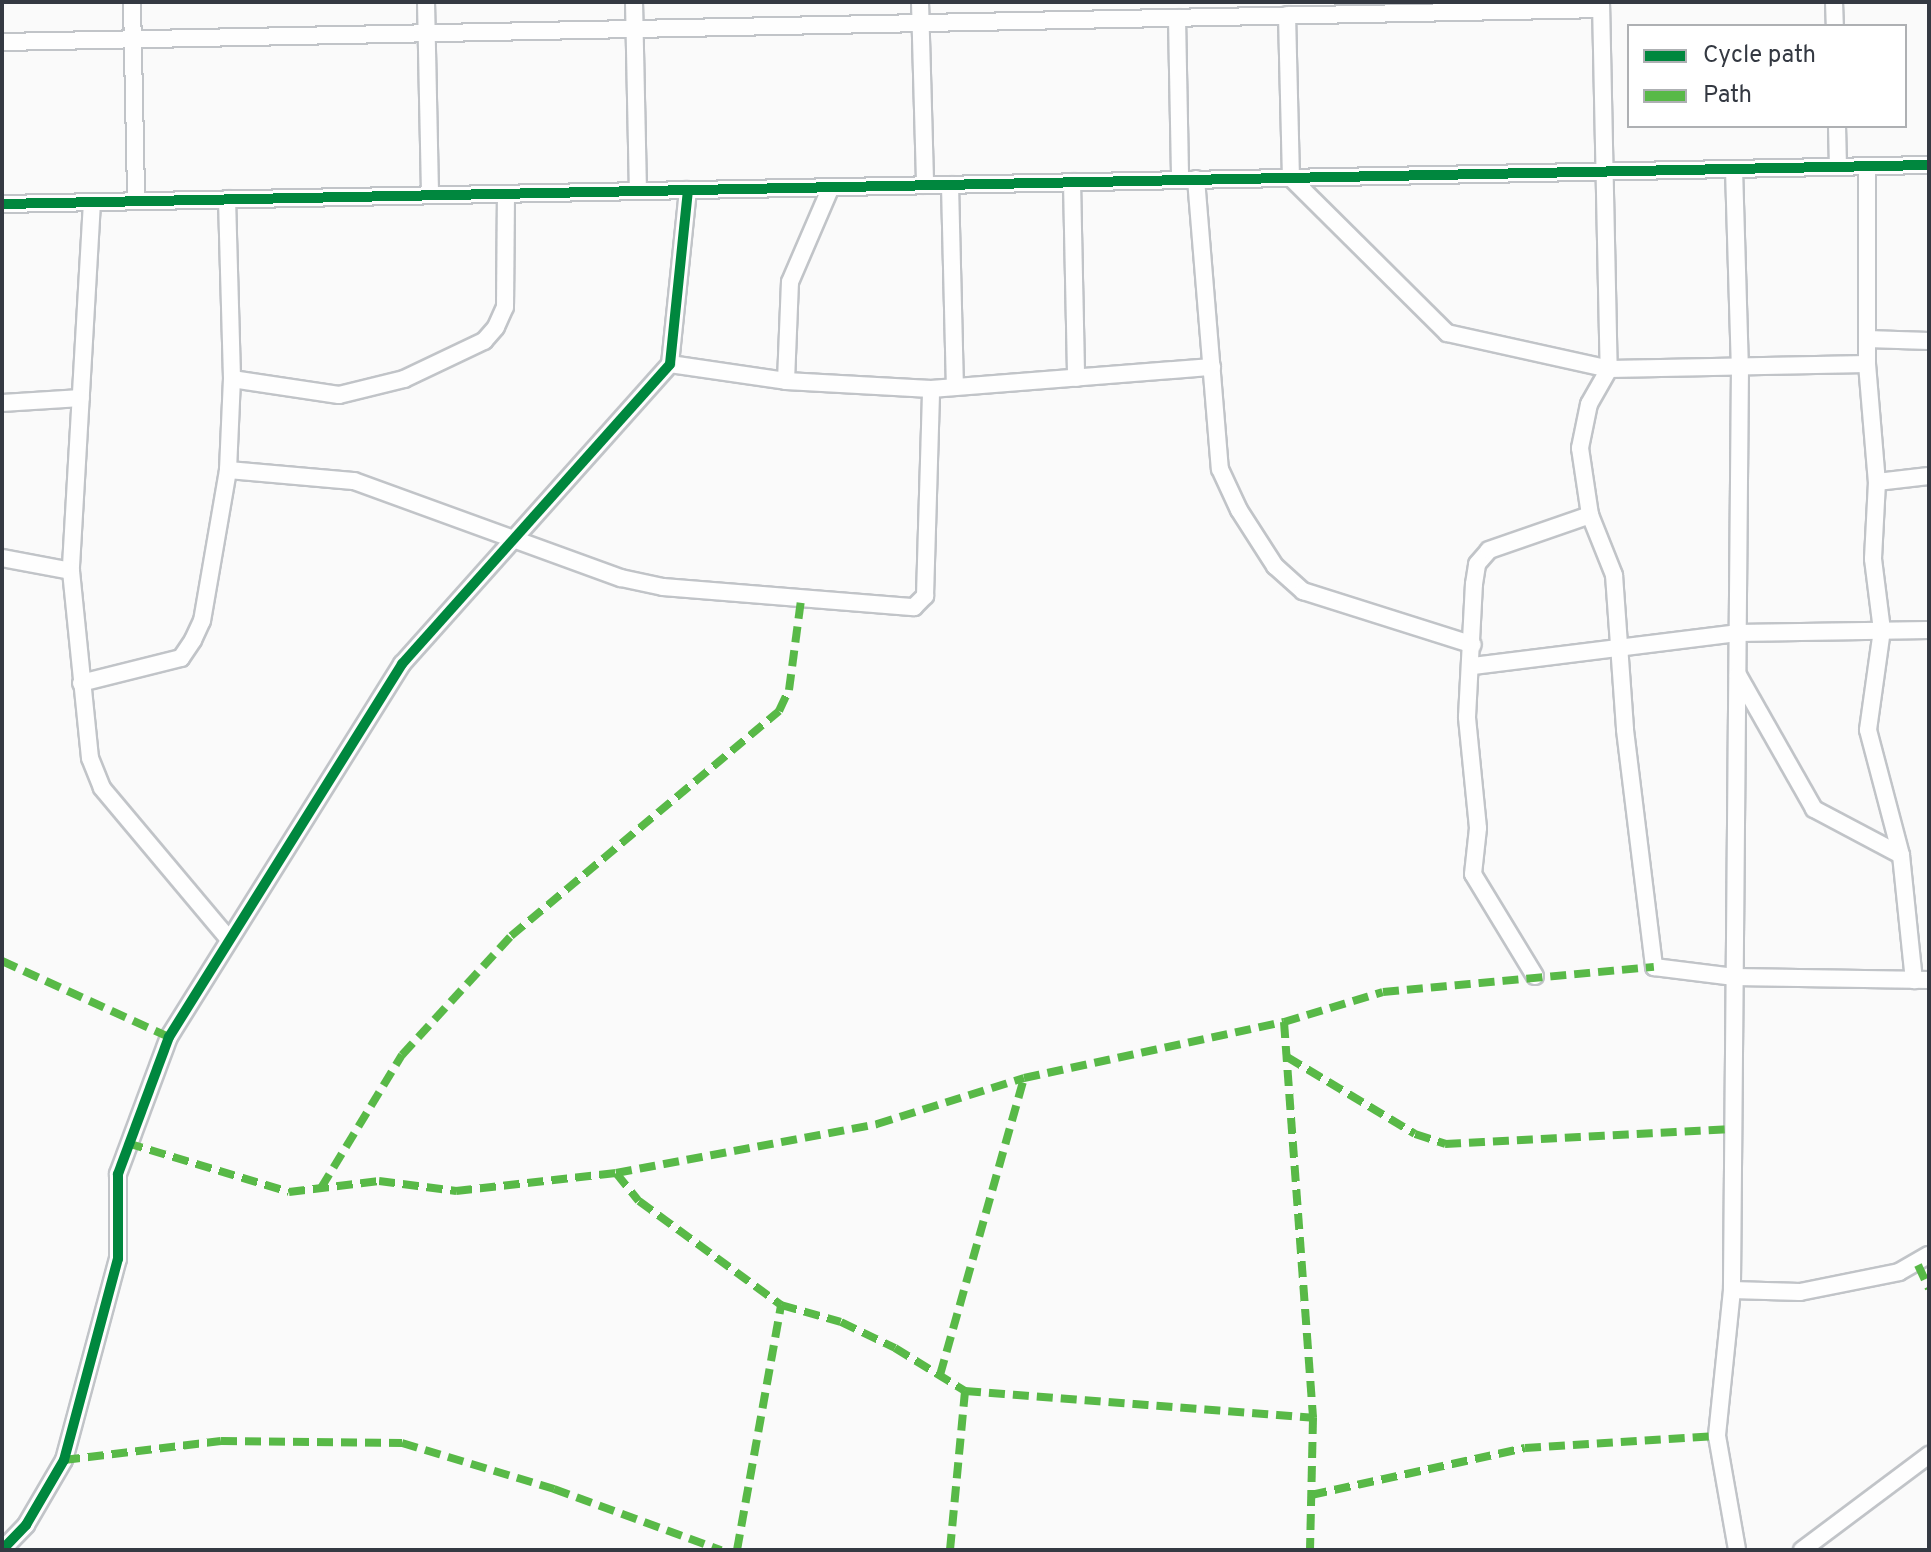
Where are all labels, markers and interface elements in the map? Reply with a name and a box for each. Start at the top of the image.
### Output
legend [1627,24,1907,128]
text: Cycle path [1703,41,1816,71]
text: Path [1703,81,1752,111]

